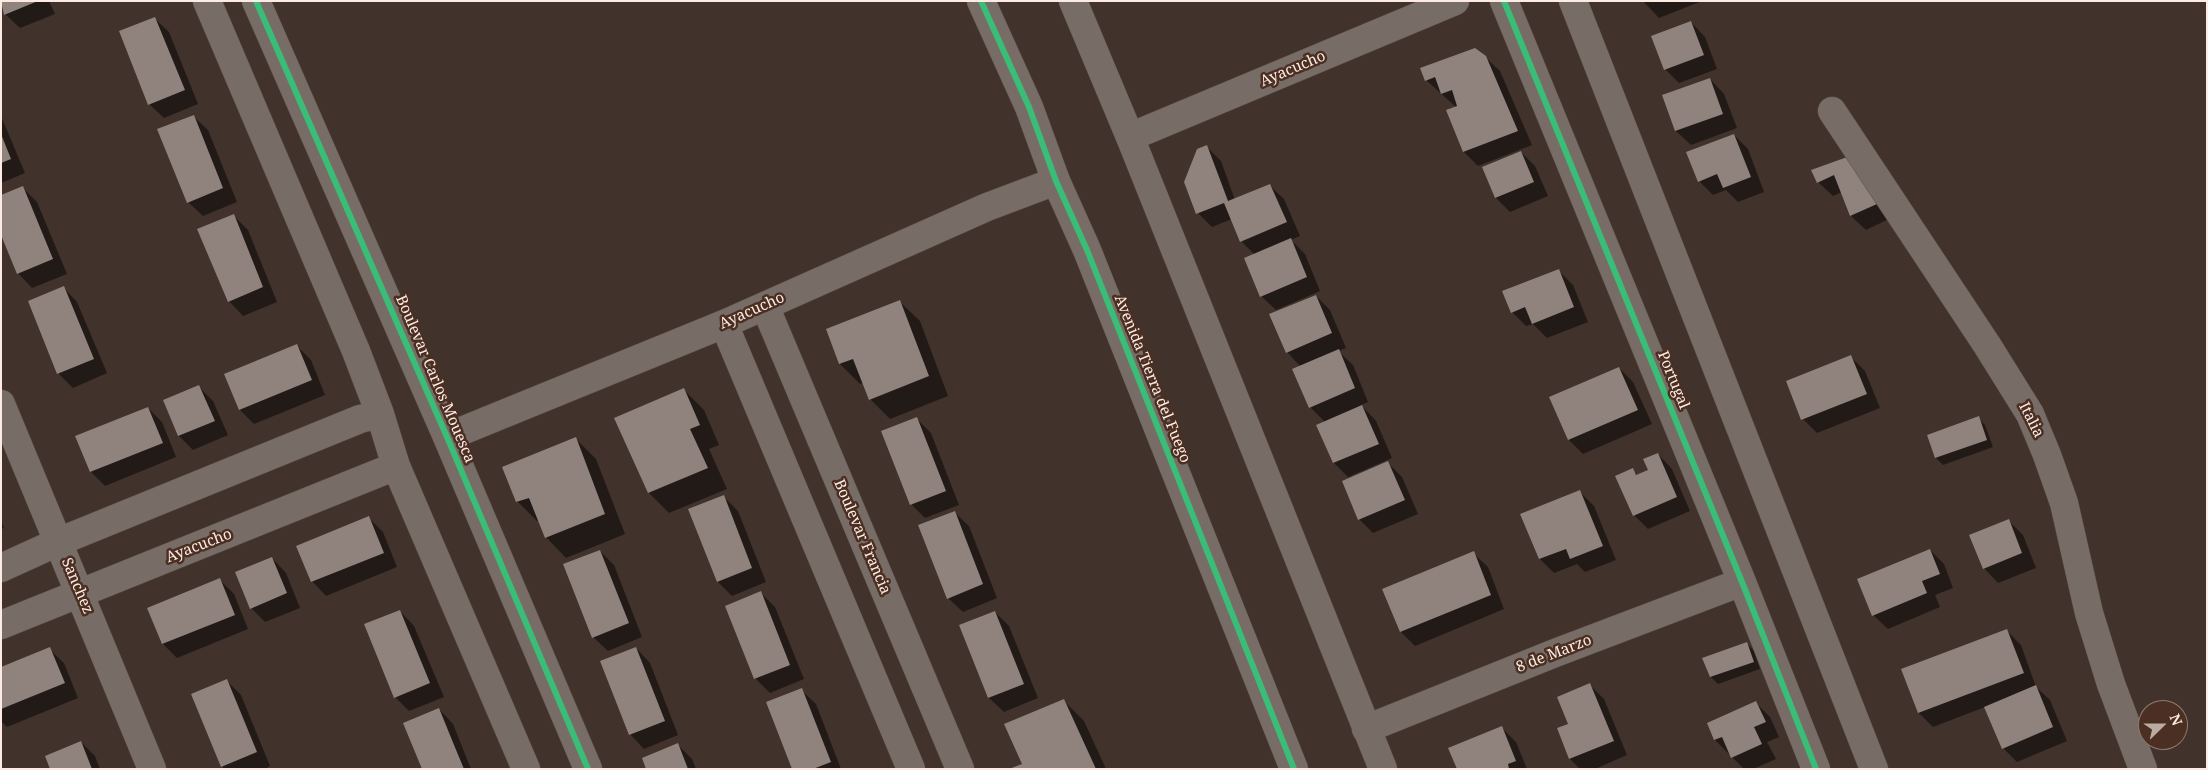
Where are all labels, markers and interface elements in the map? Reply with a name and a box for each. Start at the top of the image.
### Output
street label: Ayacucho [1258,47,1328,91]
street label: Ayacucho [717,289,787,333]
street label: Boulevar Carlos Mouesca [391,292,479,466]
street label: Avenida Tierra del Fuego [1110,292,1194,466]
street label: Portugal [1653,348,1693,412]
street label: Italia [2015,399,2047,441]
street label: Boulevar Francia [830,477,894,597]
street label: Ayacucho [163,525,235,567]
street label: Sanchez [57,555,97,617]
street label: 8 de Marzo [1514,631,1594,677]
north arrow [2138,700,2188,750]
text: N [2166,711,2187,728]

